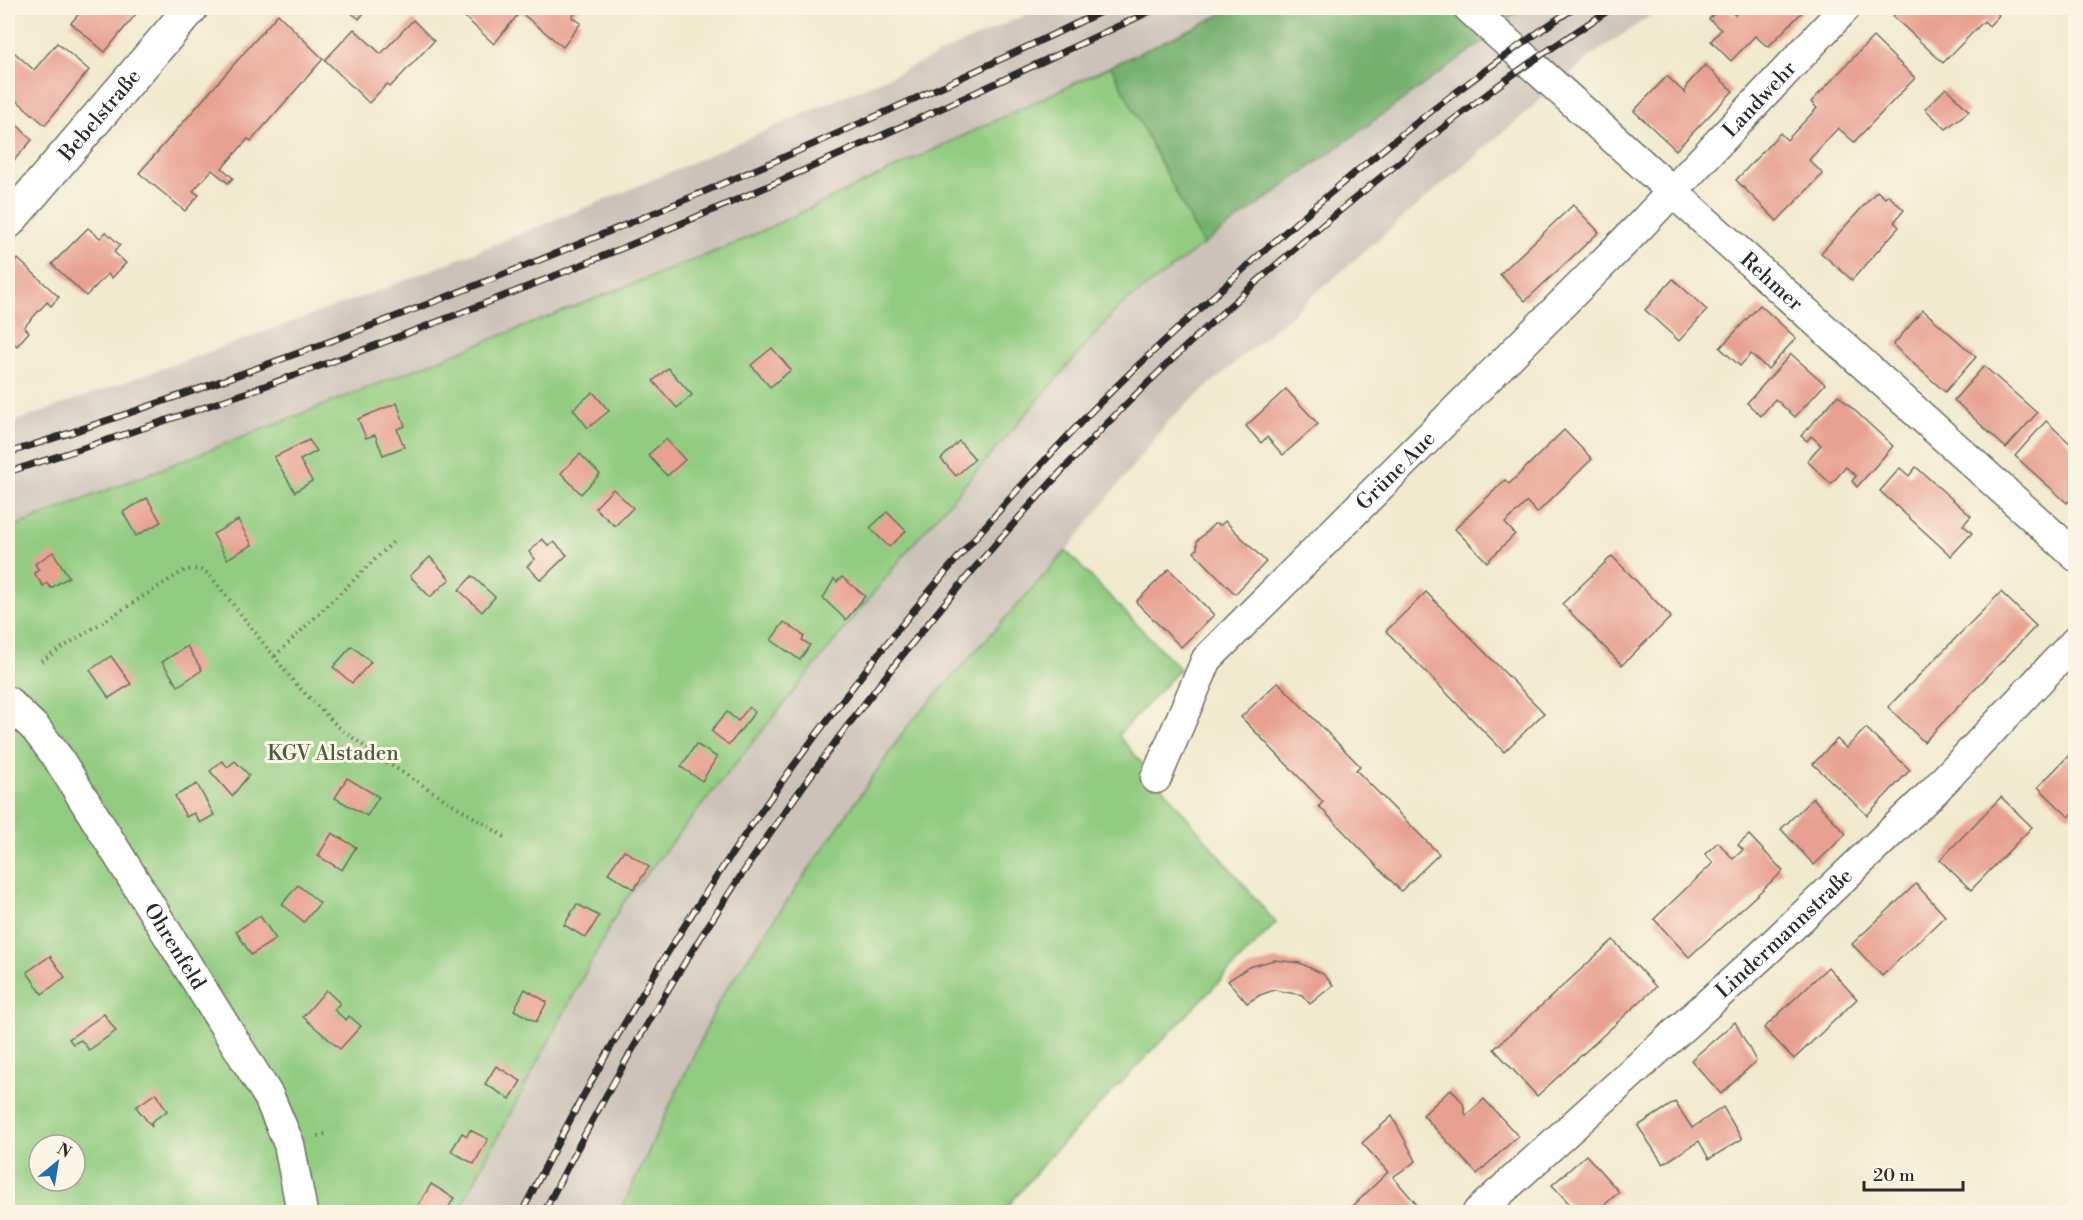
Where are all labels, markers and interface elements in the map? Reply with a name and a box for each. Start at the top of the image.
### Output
street label: Landwehr [1718,56,1802,144]
street label: Bebelstraße [53,64,147,168]
street label: Rehmer [1734,247,1808,317]
street label: Grüne Aue [1351,426,1441,516]
park label: KGV Alstaden [267,741,399,767]
street label: Lindermannstraße [1711,863,1859,1004]
street label: Ohrenfeld [138,899,211,995]
north arrow [27,1133,87,1193]
text: N [54,1139,75,1163]
scale bar [1864,1154,1963,1192]
text: 20 m [1873,1164,1915,1187]

